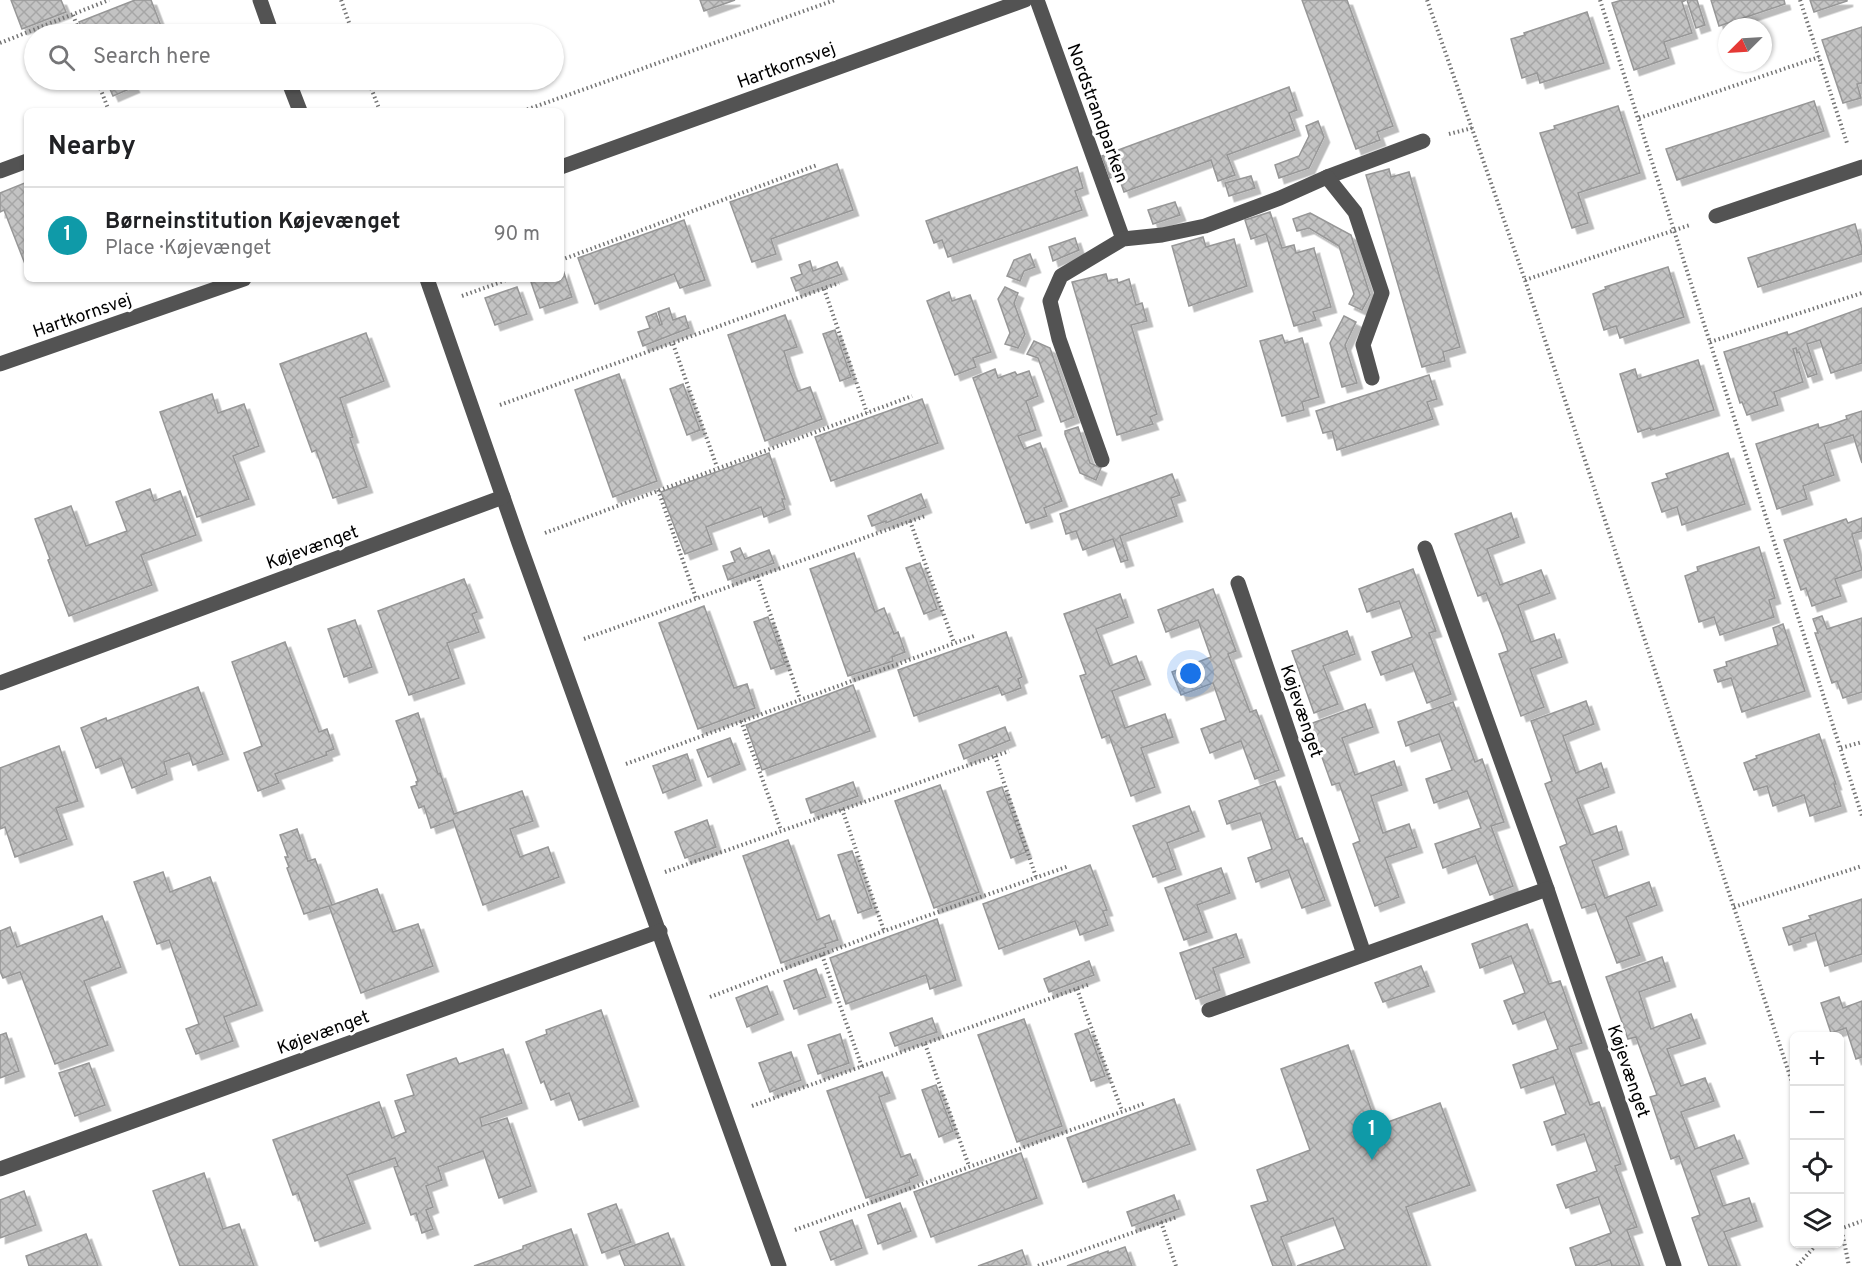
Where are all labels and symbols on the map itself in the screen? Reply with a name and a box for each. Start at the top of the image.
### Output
north arrow [1718,18,1772,72]
street label: Hartkornsvej [734,38,839,95]
street label: Nordstrandparken [1061,41,1132,186]
street label: Hartkornsvej [30,289,135,344]
street label: Køjevænget [263,521,362,576]
your location [1176,659,1205,688]
street label: Køjevænget [1274,662,1327,761]
street label: Køjevænget [274,1006,373,1061]
street label: Køjevænget [1601,1022,1654,1121]
pin: 1 [1352,1110,1392,1160]

